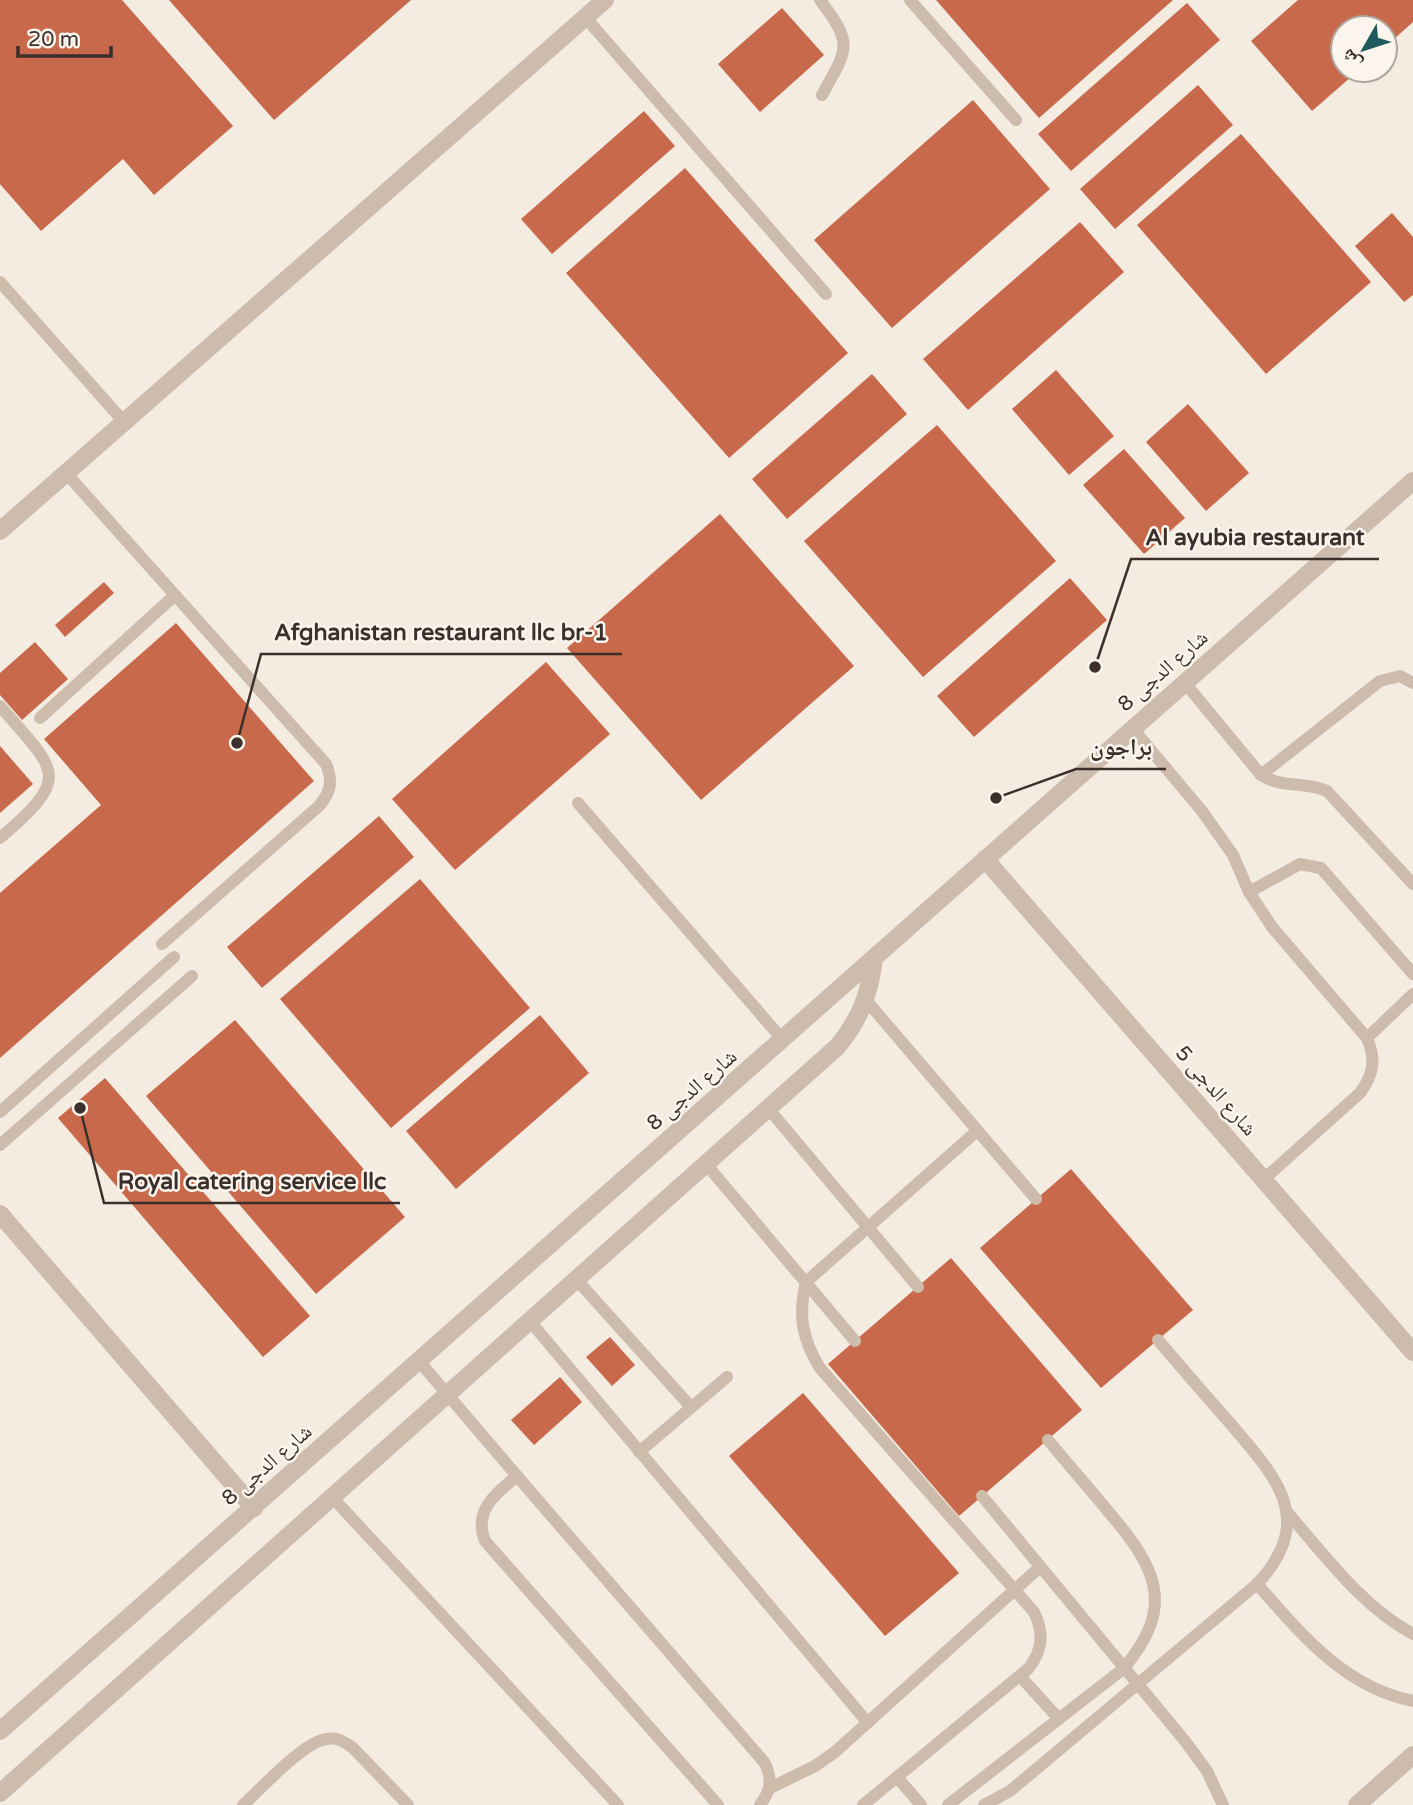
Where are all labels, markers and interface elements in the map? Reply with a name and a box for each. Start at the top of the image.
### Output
scale bar [18,14,110,58]
north arrow [1329,14,1399,84]
text: 20 m [28,27,79,52]
text: ش [1337,44,1366,74]
callout: Al ayubia restaurant [1131,515,1379,559]
text: Al ayubia restaurant [1145,524,1365,552]
callout: Afghanistan restaurant llc br-1 [261,610,622,654]
text: Afghanistan restaurant llc br-1 [274,619,608,647]
street label: شارع الدجى 8 [1113,625,1213,717]
callout: براجون [1076,725,1166,769]
text: براجون [1090,734,1152,762]
street label: شارع الدجى 5 [1170,1041,1262,1141]
street label: شارع الدجى 8 [642,1044,742,1136]
callout: Royal catering service llc [104,1159,400,1203]
text: Royal catering service llc [118,1168,386,1196]
street label: شارع الدجى 8 [217,1419,317,1511]

